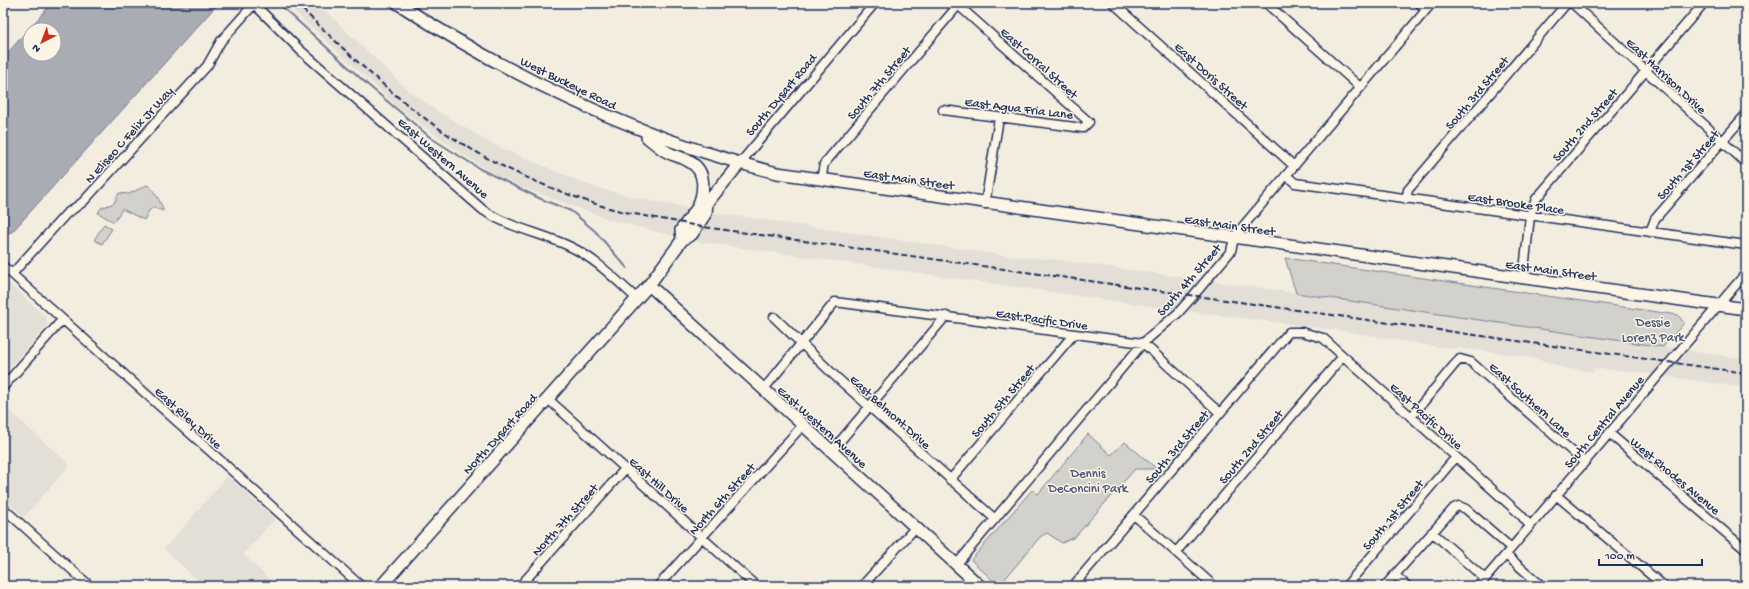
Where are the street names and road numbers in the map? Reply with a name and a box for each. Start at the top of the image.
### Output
street label: East Corral Street [996,25,1082,104]
street label: East Harrison Drive [1622,36,1709,118]
street label: East Doris Street [1171,40,1251,115]
street label: South 7th Street [845,43,916,123]
street label: South Dysart Road [743,50,821,140]
street label: South 3rd Street [1443,53,1514,133]
street label: West Buckeye Road [517,54,620,115]
street label: N Eliseo C Felix Jr Way [82,84,178,187]
street label: South 2nd Street [1550,85,1623,165]
street label: East Agua Fria Lane [964,95,1074,124]
street label: East Western Avenue [394,115,491,203]
street label: South 1st Street [1655,126,1724,204]
street label: East Main Street [862,167,957,195]
street label: East Brooke Place [1466,190,1565,219]
street label: East Main Street [1183,213,1278,241]
street label: South 4th Street [1155,240,1226,320]
street label: East Main Street [1504,258,1599,286]
street label: East Pacific Drive [995,307,1089,334]
street label: East Southern Lane [1485,360,1574,442]
street label: South 5th Street [969,361,1040,441]
street label: East Belmont Drive [846,373,933,453]
street label: South Central Avenue [1562,373,1648,472]
street label: East Pacific Drive [1386,380,1465,454]
street label: East Western Avenue [773,383,870,472]
street label: East Riley Drive [151,385,224,453]
street label: North Dysart Road [461,390,542,478]
street label: South 2nd Street [1217,406,1288,488]
street label: South 3rd Street [1143,407,1214,487]
street label: West Rhodes Avenue [1626,435,1723,519]
street label: East Hill Drive [625,455,692,517]
street label: North 6th Street [687,459,760,539]
street label: South 1st Street [1360,476,1429,554]
street label: North 7th Street [530,480,603,560]

